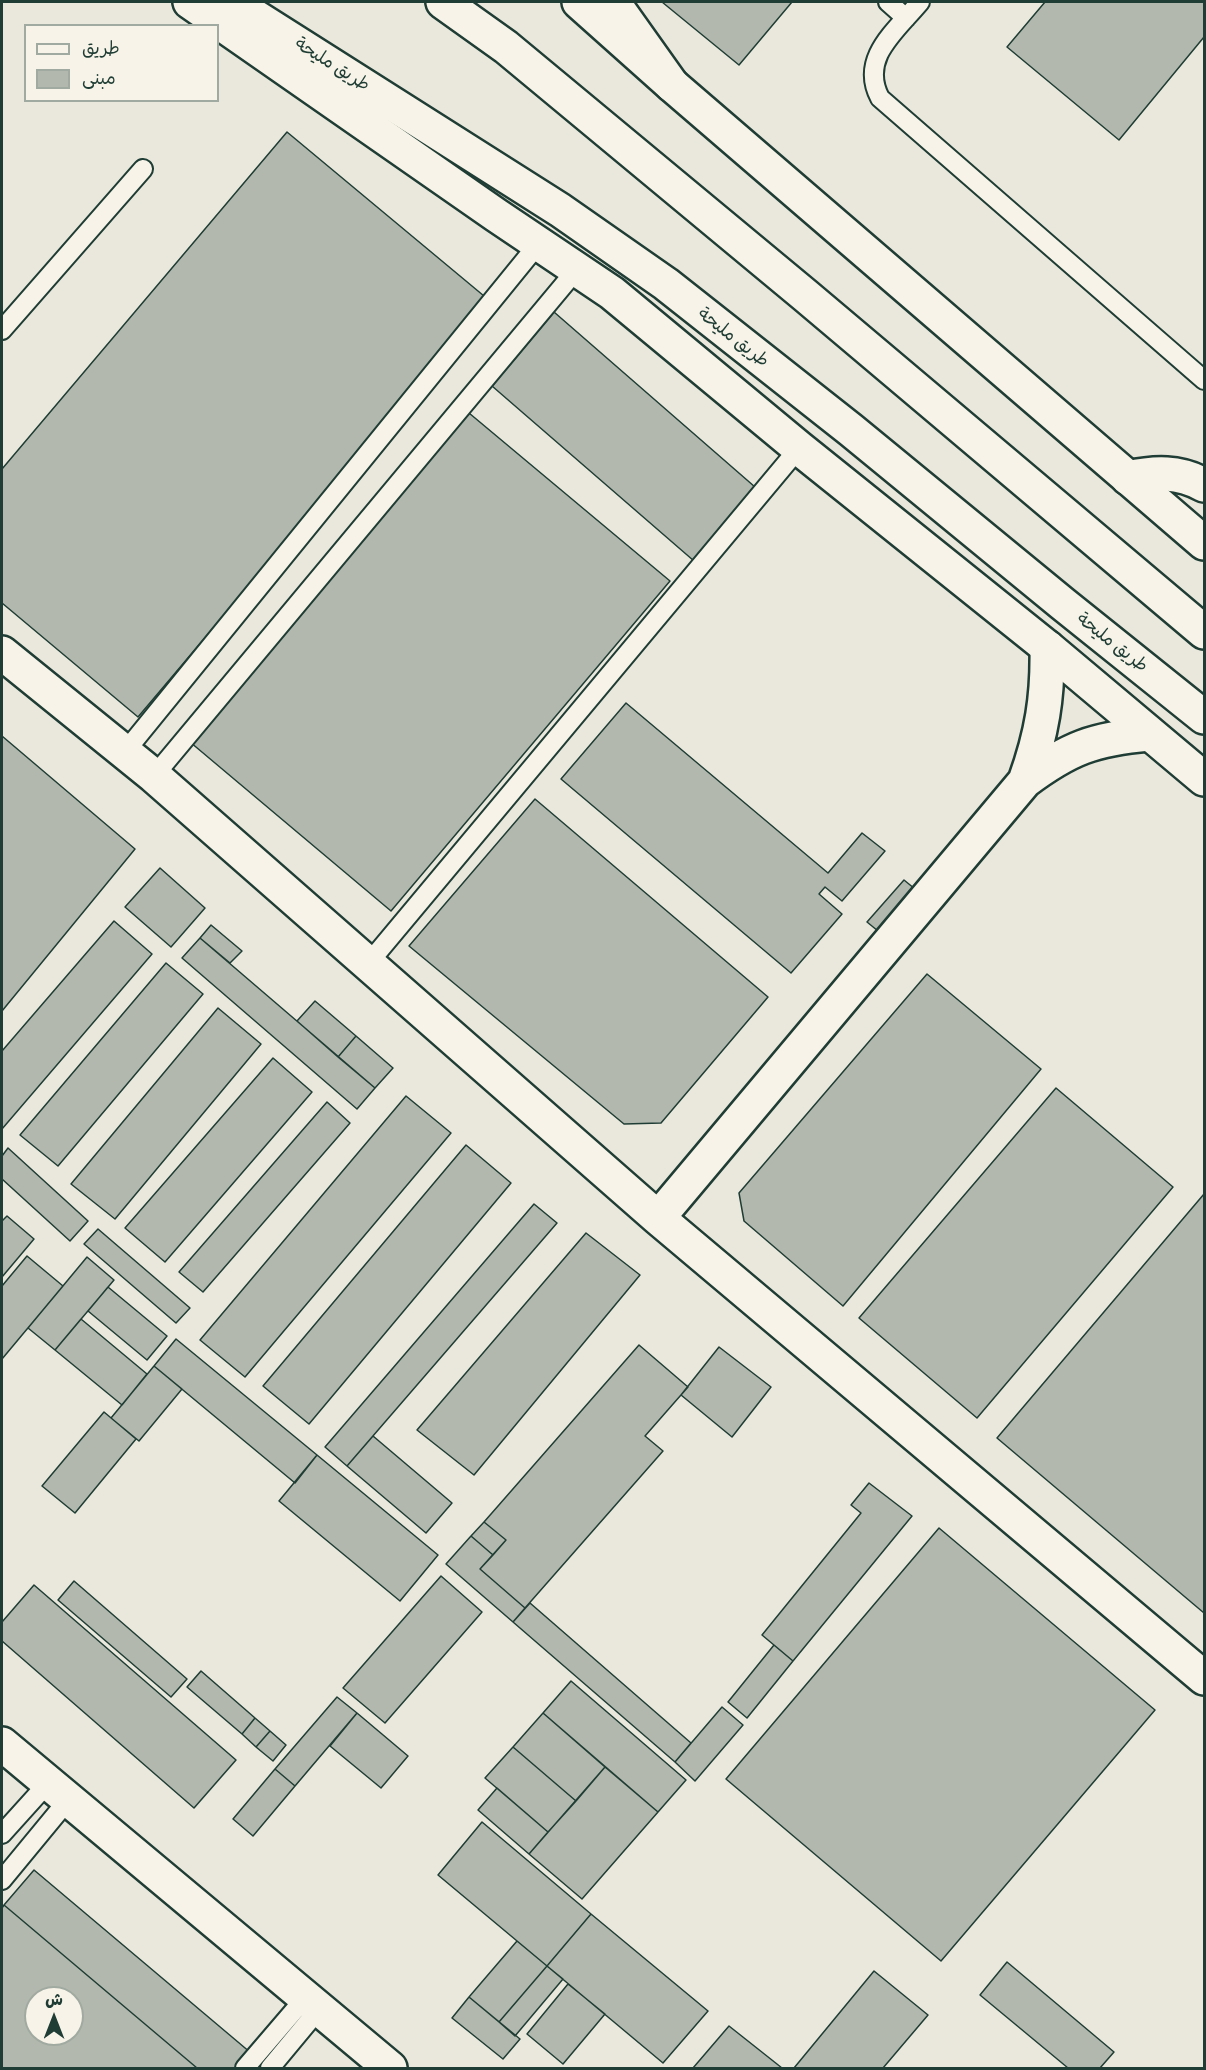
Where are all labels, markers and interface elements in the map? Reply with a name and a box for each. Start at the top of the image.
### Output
legend [24,24,219,102]
street label: طريق مليحة [290,33,374,97]
text: طريق [82,37,120,60]
text: مبنى [82,67,116,90]
street label: طريق مليحة [693,303,773,373]
street label: طريق مليحة [1072,608,1152,678]
north arrow [24,1986,84,2046]
text: ش [45,1990,63,2010]

